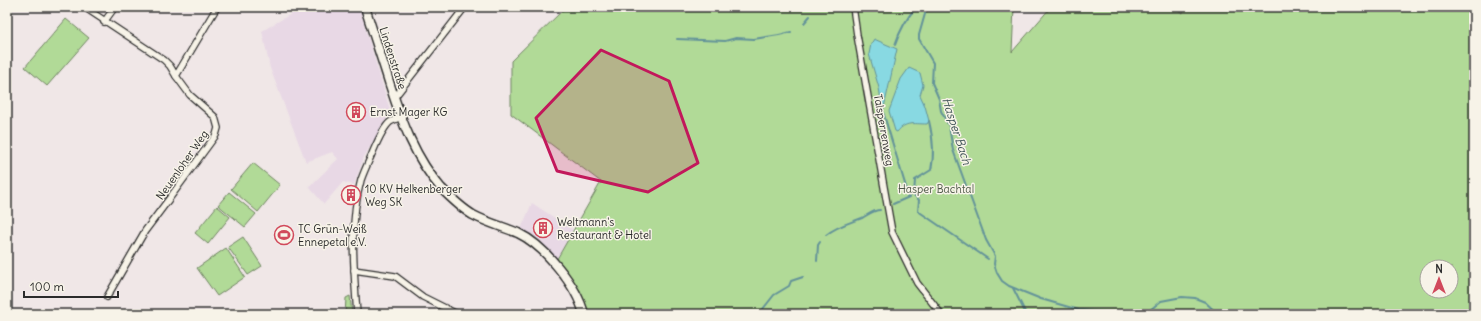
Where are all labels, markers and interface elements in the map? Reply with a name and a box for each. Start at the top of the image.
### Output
street label: Lindenstraße [376,25,410,91]
street label: Talsperrenweg [871,93,897,167]
water label: Hasper Bach [939,96,975,167]
building icon: Ernst Mager KG [345,101,367,123]
place label: Ernst Mager KG [370,105,447,119]
street label: Neuenloher Weg [153,127,211,203]
place label: 10 KV Helkenberger Weg SK [365,182,463,209]
park label: Hasper Bachtal [898,182,974,196]
building icon: 10 KV Helkenberger Weg SK [340,184,362,206]
place label: Weltmann's Restaurant & Hotel [557,215,651,242]
building icon: Weltmann's Restaurant & Hotel [532,217,554,239]
place label: TC Grün-Weiß Ennepetal e.V. [298,222,367,249]
sports icon: TC Grün-Weiß Ennepetal e.V. [273,224,295,246]
north arrow [1419,259,1459,299]
text: N [1435,262,1443,276]
scale bar [24,273,118,299]
text: 100 m [30,279,64,294]

